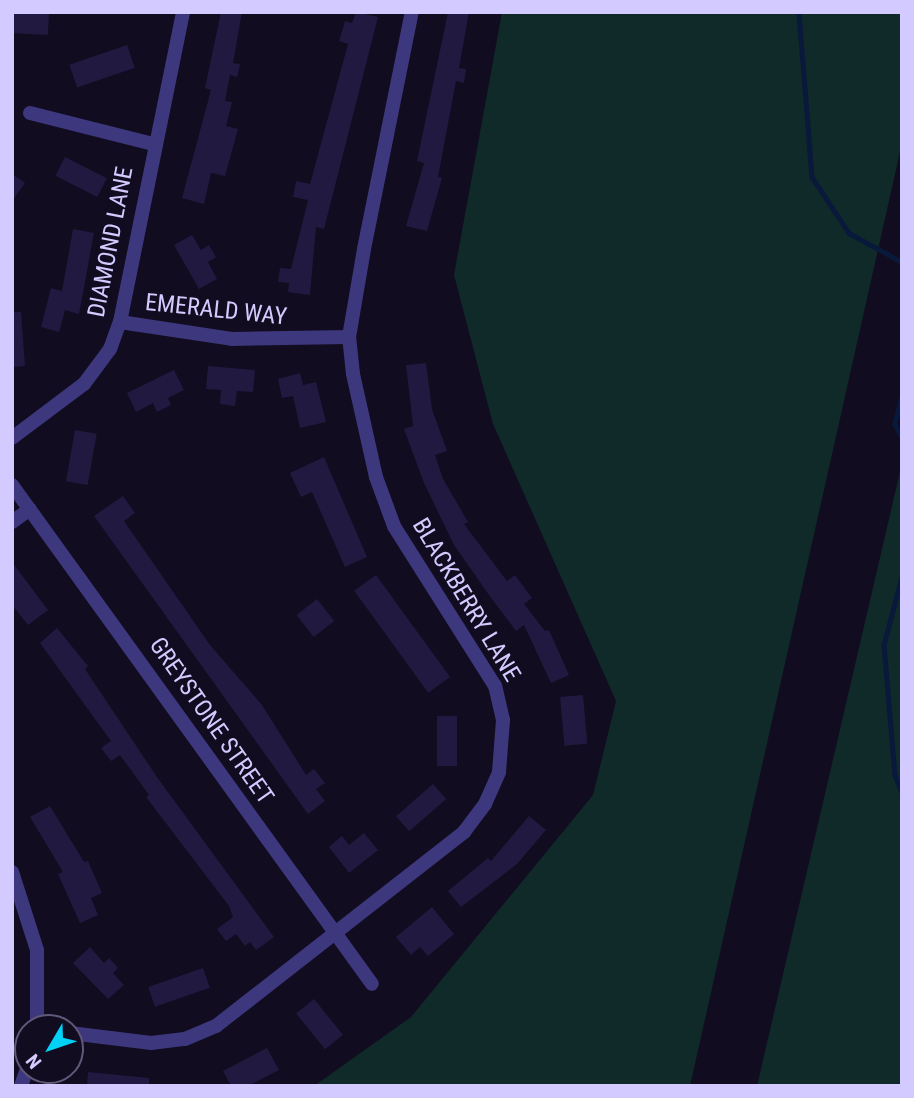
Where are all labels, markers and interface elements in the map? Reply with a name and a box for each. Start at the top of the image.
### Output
street label: DIAMOND LANE [82,164,140,320]
street label: EMERALD WAY [144,288,288,332]
street label: BLACKBERRY LANE [406,513,526,687]
street label: GREYSTONE STREET [143,632,279,810]
north arrow [14,1014,84,1084]
text: N [21,1050,46,1073]

